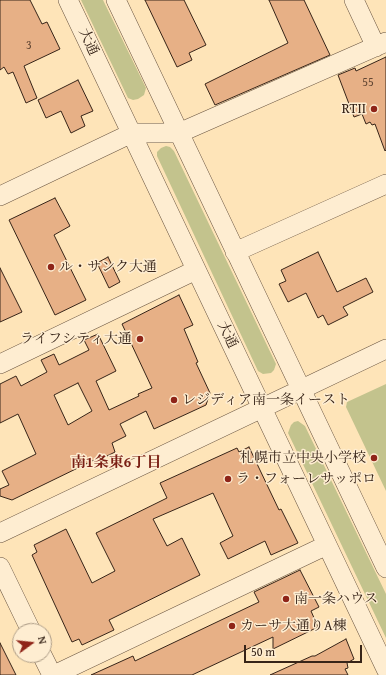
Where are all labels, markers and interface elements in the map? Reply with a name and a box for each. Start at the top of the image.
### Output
street label: 大通 [74,26,102,58]
house number: 3 [26,39,32,53]
house number: 55 [362,76,374,90]
place label: RTII [342,101,366,117]
marker: RTII [369,104,379,114]
place label: ル・サンク大通 [59,259,157,275]
marker: ル・サンク大通 [46,262,56,272]
street label: 大通 [213,319,241,351]
place label: ライフシティ大通 [20,331,132,347]
marker: ライフシティ大通 [135,334,145,344]
place label: レジディア南一条イースト [182,392,350,408]
marker: レジディア南一条イースト [169,395,179,405]
place label: 札幌市立中央小学校 [240,450,366,466]
marker: 札幌市立中央小学校 [369,453,379,463]
district label: 南1条東6丁目 [71,454,161,472]
place label: ラ・フォーレサッポロ [236,471,376,487]
marker: ラ・フォーレサッポロ [223,474,233,484]
place label: 南一条ハウス [294,591,378,607]
marker: 南一条ハウス [281,594,291,604]
place label: カーサ大通りA棟 [240,618,346,634]
marker: カーサ大通りA棟 [227,621,237,631]
north arrow [12,623,52,663]
text: N [34,635,51,646]
scale bar [246,637,364,663]
text: 50 m [251,643,275,660]

